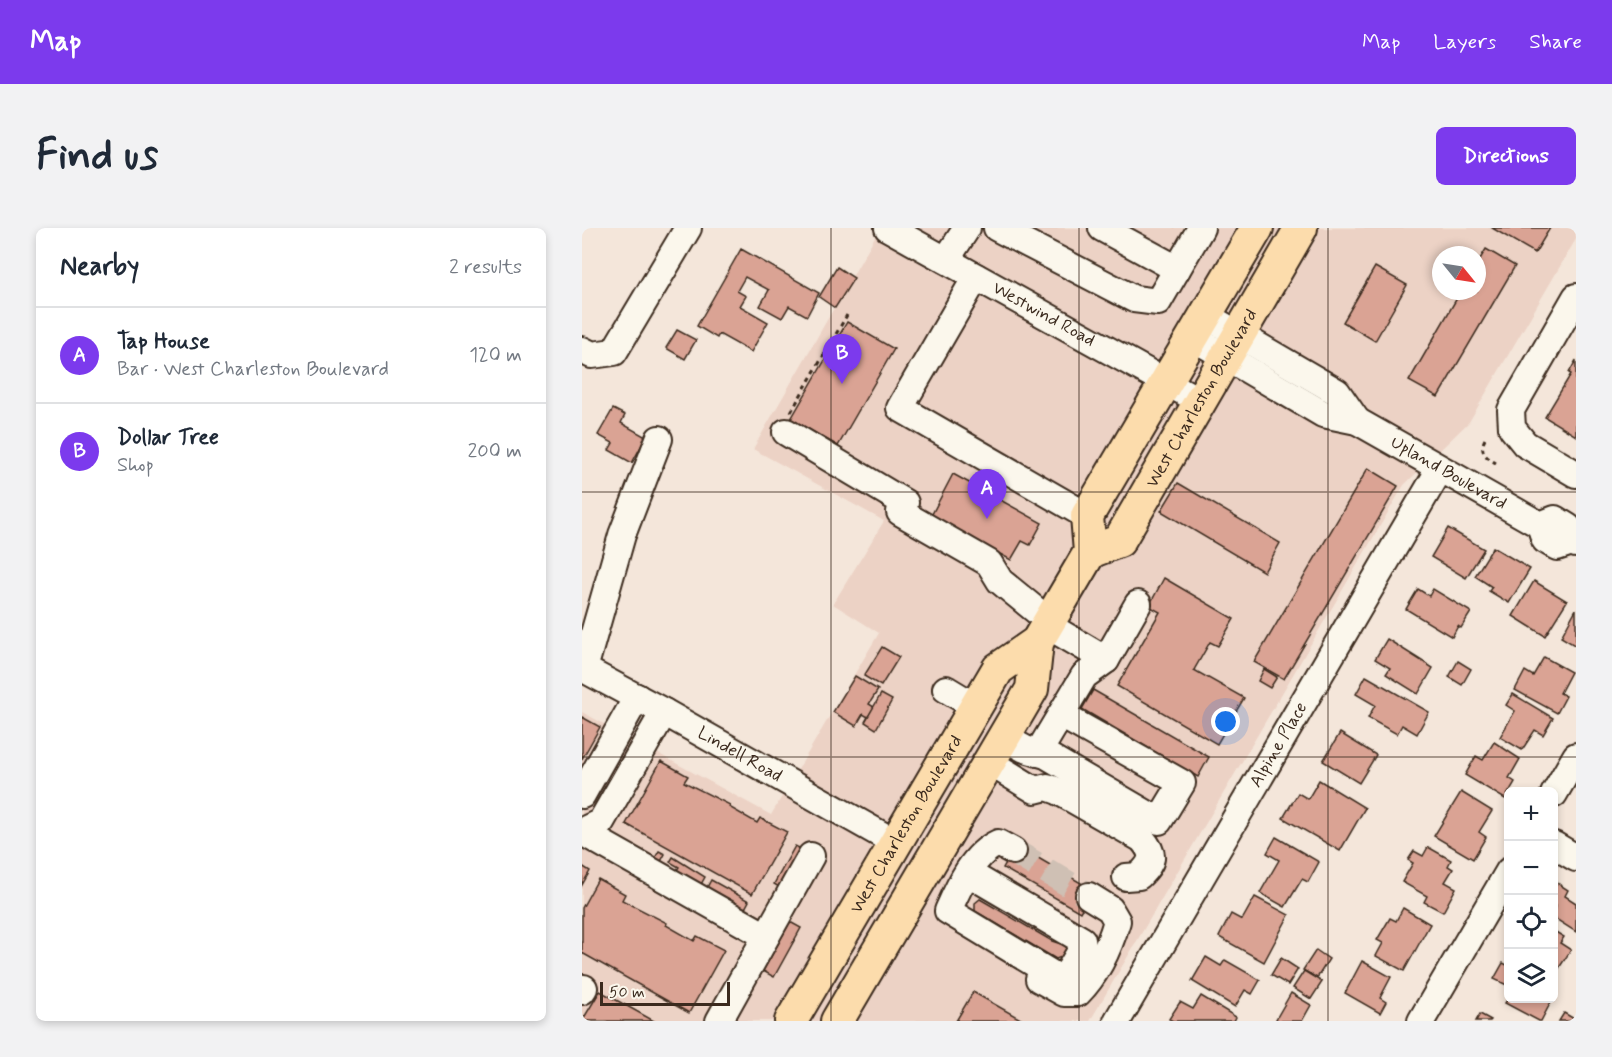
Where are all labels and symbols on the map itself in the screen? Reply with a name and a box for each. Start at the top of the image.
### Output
north arrow [1432,246,1486,300]
street label: Westwind Road [988,276,1099,352]
street label: West Charleston Boulevard [1141,305,1263,492]
pin: B [822,334,862,384]
street label: Upland Boulevard [1386,430,1511,516]
pin: A [968,470,1006,519]
street label: Alpine Place [1244,698,1313,792]
your location [1211,707,1240,736]
street label: Lindell Road [693,721,786,788]
street label: West Charleston Boulevard [845,731,968,918]
scale bar [600,979,730,1006]

